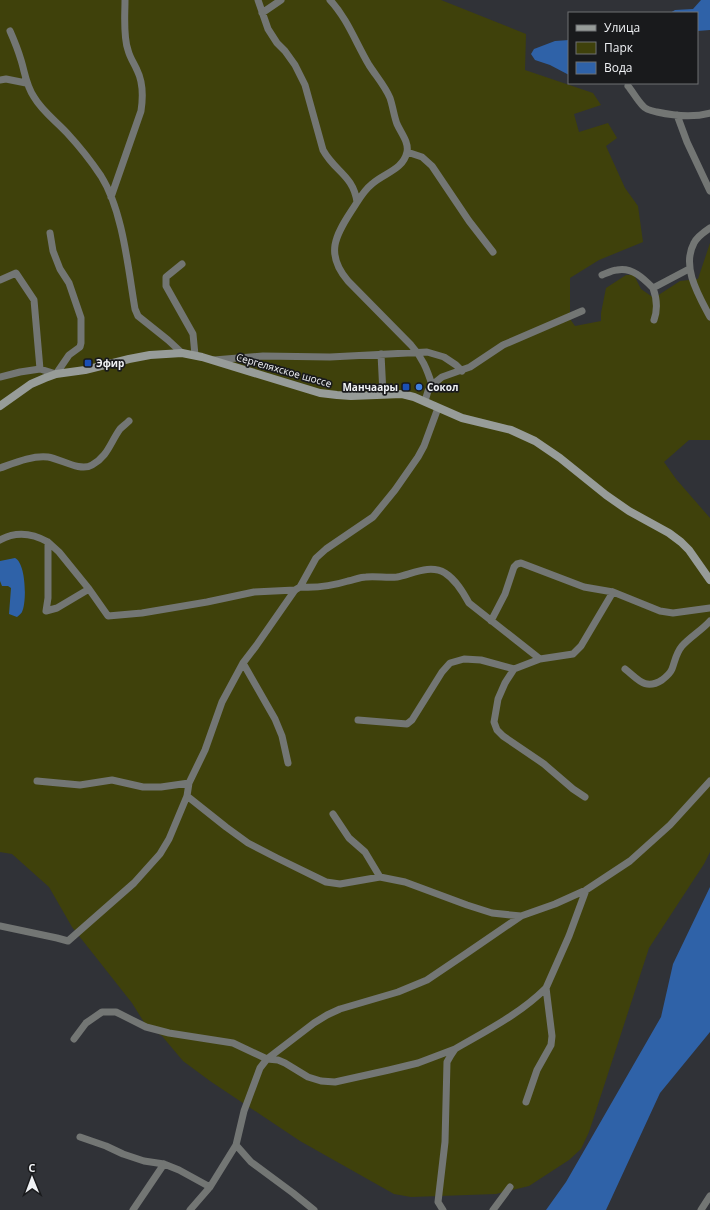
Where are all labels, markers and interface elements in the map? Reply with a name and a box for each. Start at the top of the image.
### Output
legend [568,12,698,84]
text: Улица [604,19,640,36]
text: Парк [604,39,634,56]
text: Вода [604,59,633,76]
street label: Сергеляхское шоссе [235,350,334,390]
place label: Эфир [96,356,124,370]
marker: Эфир [83,358,93,368]
place label: Манчаары [342,380,398,394]
place label: Сокол [427,380,458,394]
marker: Манчаары [401,382,411,392]
marker: Сокол [414,382,424,392]
north arrow [12,1158,52,1198]
text: С [28,1160,35,1175]

